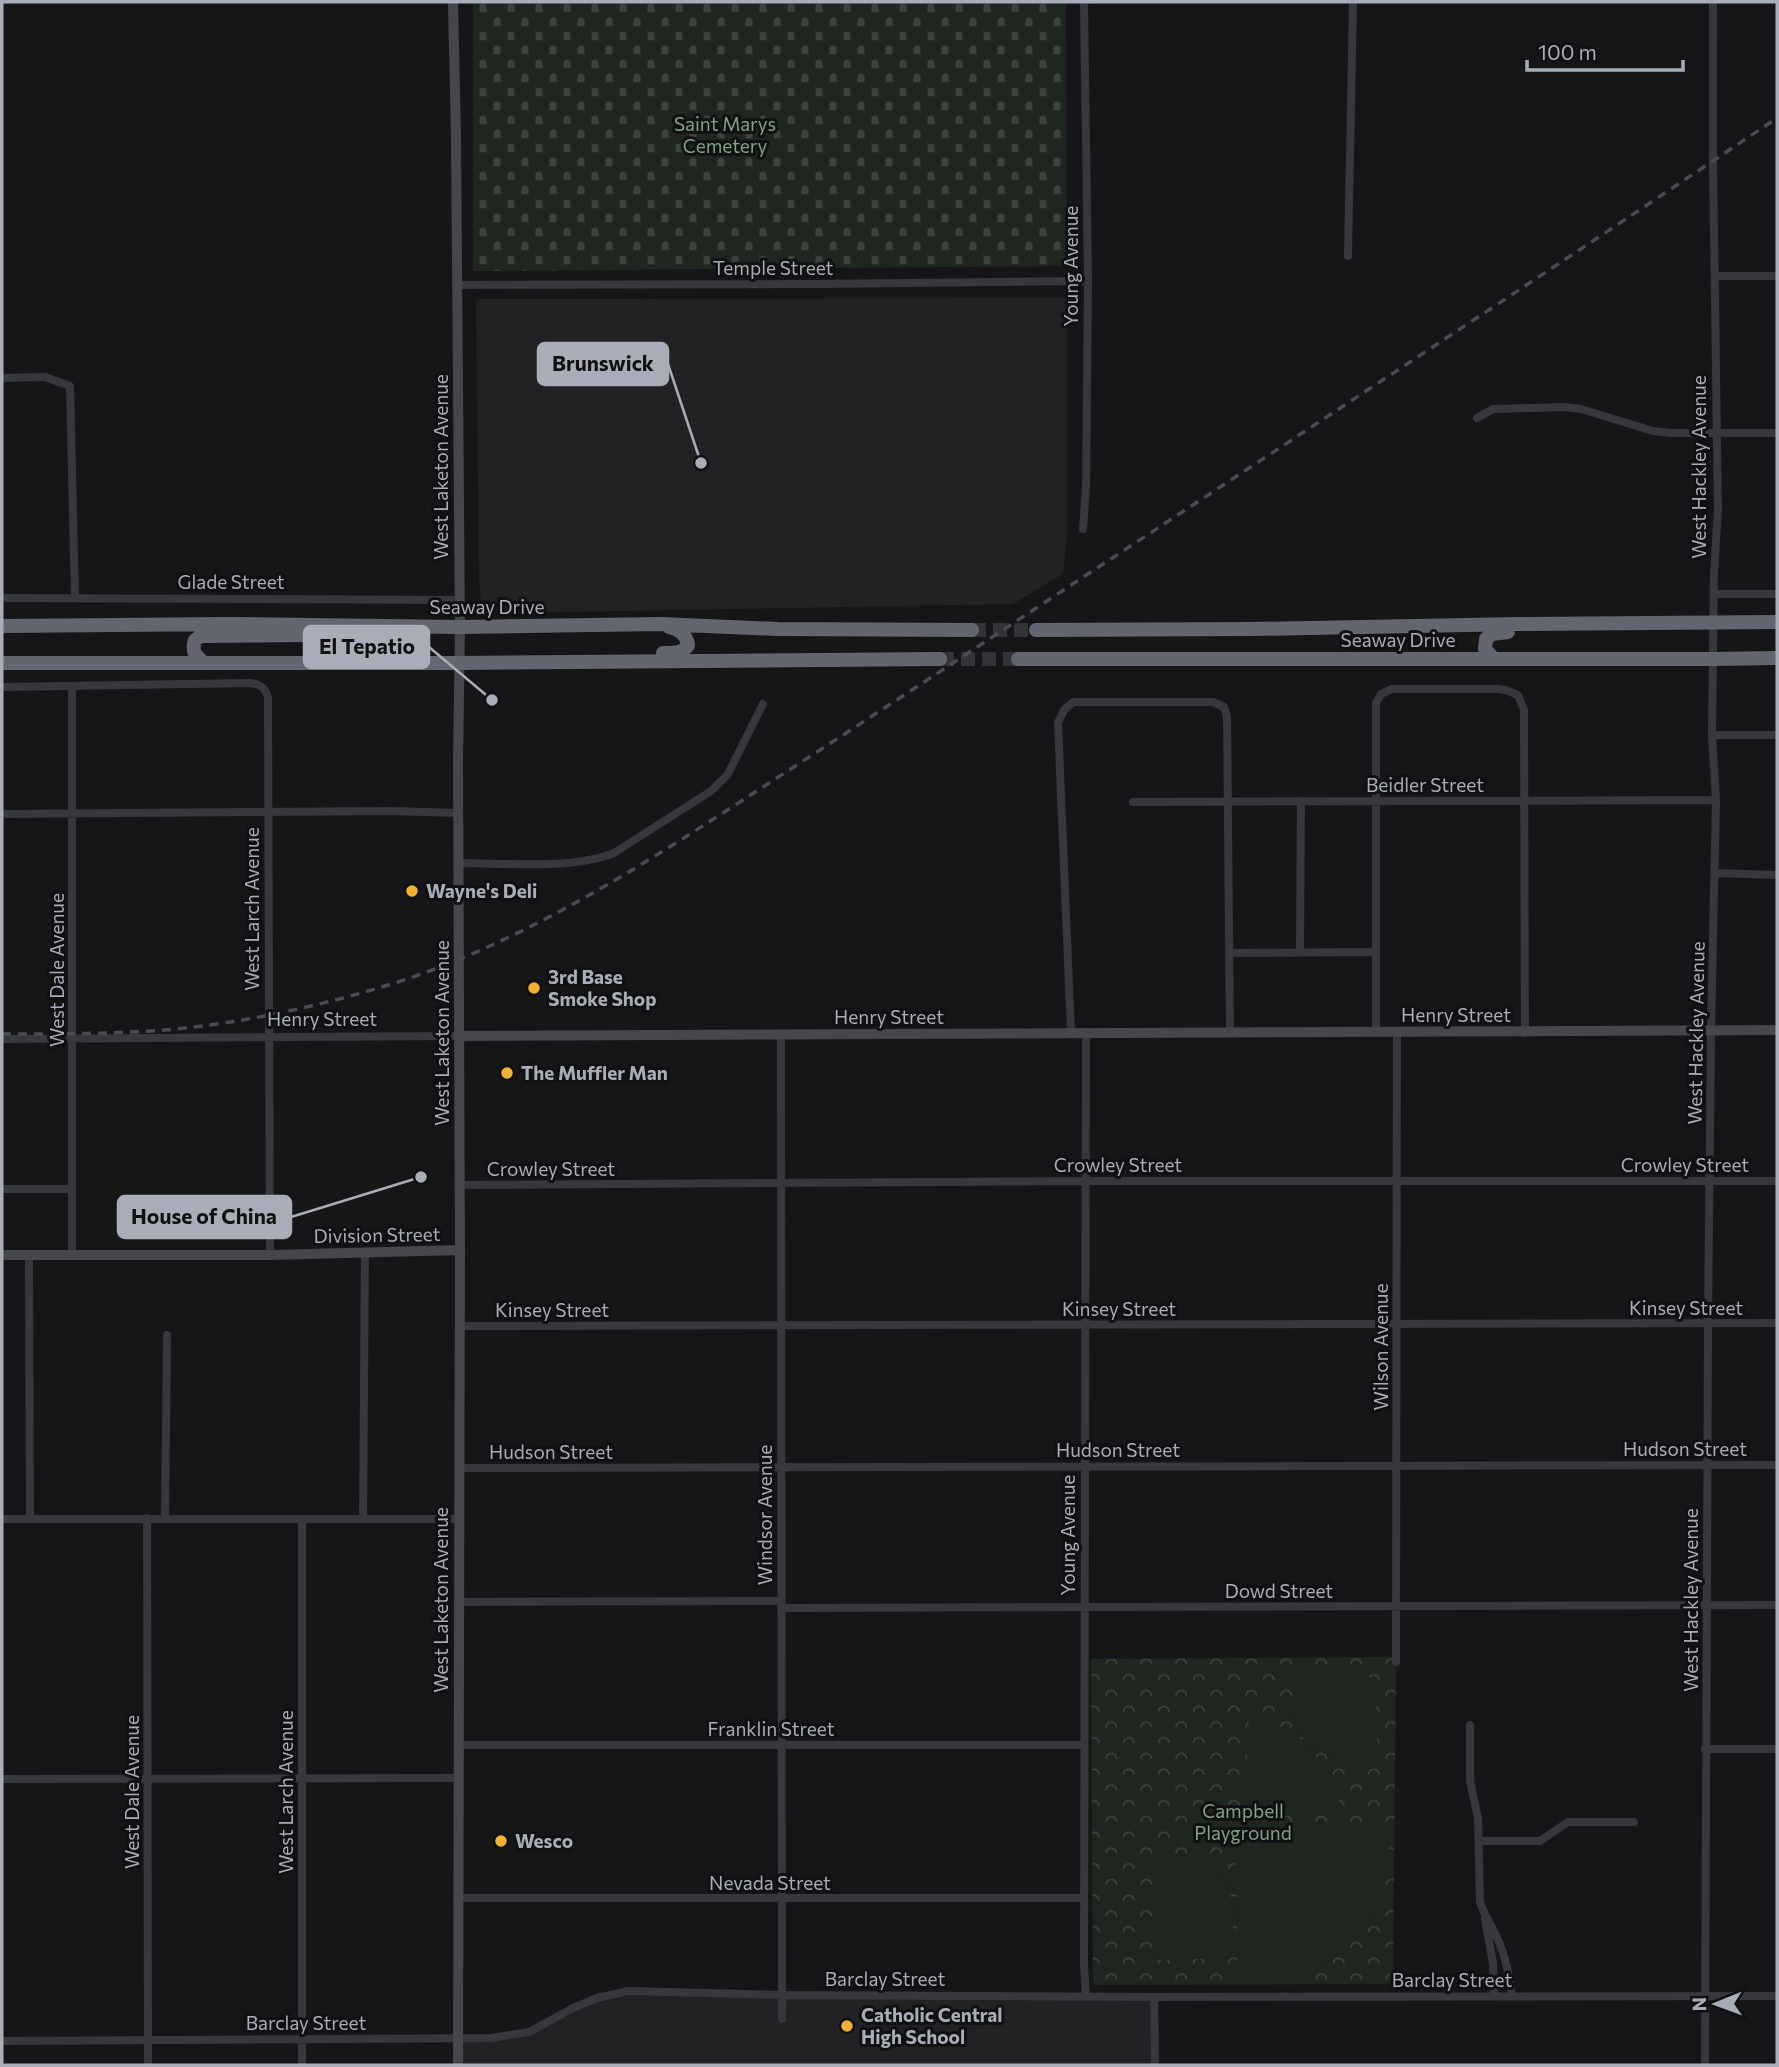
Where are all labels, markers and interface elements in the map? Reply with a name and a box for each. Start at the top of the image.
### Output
scale bar [1527,28,1683,72]
text: 100 m [1538,39,1597,64]
park label: Saint Marys Cemetery [674,112,776,157]
street label: Young Avenue [1059,206,1082,326]
street label: Temple Street [713,256,834,279]
callout: Brunswick [538,343,668,385]
text: Brunswick [552,350,654,375]
street label: West Laketon Avenue [429,374,452,560]
street label: West Hackley Avenue [1687,375,1710,559]
street label: Glade Street [177,570,285,593]
street label: Seaway Drive [430,595,545,618]
callout: El Tepatio [304,626,429,668]
street label: Seaway Drive [1341,628,1456,651]
text: El Tepatio [319,633,415,658]
street label: Beidler Street [1366,773,1484,796]
street label: West Larch Avenue [240,827,263,991]
place label: Wayne's Deli [426,879,537,902]
marker: Wayne's Deli [404,883,420,899]
street label: West Dale Avenue [45,893,68,1047]
street label: West Laketon Avenue [430,940,453,1126]
street label: West Hackley Avenue [1682,941,1709,1125]
place label: 3rd Base Smoke Shop [548,965,656,1010]
marker: 3rd Base Smoke Shop [526,980,542,996]
street label: Henry Street [1401,1003,1511,1026]
street label: Henry Street [834,1005,944,1028]
street label: Henry Street [267,1007,377,1030]
place label: The Muffler Man [521,1061,668,1084]
marker: The Muffler Man [499,1065,515,1081]
street label: Crowley Street [1054,1153,1182,1176]
street label: Crowley Street [1621,1153,1749,1176]
street label: Crowley Street [487,1157,615,1180]
callout: House of China [118,1196,291,1238]
text: House of China [131,1203,277,1228]
street label: Division Street [313,1222,441,1247]
street label: Wilson Avenue [1369,1284,1392,1410]
street label: Kinsey Street [1629,1296,1743,1319]
street label: Kinsey Street [1062,1297,1176,1320]
street label: Kinsey Street [495,1298,609,1321]
street label: Hudson Street [1623,1437,1747,1460]
street label: Hudson Street [1056,1438,1180,1461]
street label: Hudson Street [489,1440,613,1463]
street label: Windsor Avenue [753,1445,776,1585]
street label: Young Avenue [1056,1475,1079,1595]
street label: West Laketon Avenue [429,1507,452,1693]
street label: West Hackley Avenue [1679,1508,1702,1692]
street label: Dowd Street [1225,1579,1333,1602]
street label: West Larch Avenue [274,1710,297,1874]
street label: West Dale Avenue [120,1715,143,1869]
street label: Franklin Street [707,1717,835,1740]
park label: Campbell Playground [1194,1799,1292,1844]
place label: Wesco [515,1829,573,1852]
marker: Wesco [493,1833,509,1849]
street label: Nevada Street [709,1871,831,1894]
street label: Barclay Street [825,1967,945,1990]
street label: Barclay Street [1392,1968,1512,1991]
north arrow [1681,1969,1751,2039]
text: N [1687,1997,1710,2012]
place label: Catholic Central High School [861,2003,1003,2048]
street label: Barclay Street [246,2011,366,2034]
marker: Catholic Central High School [839,2018,855,2034]

